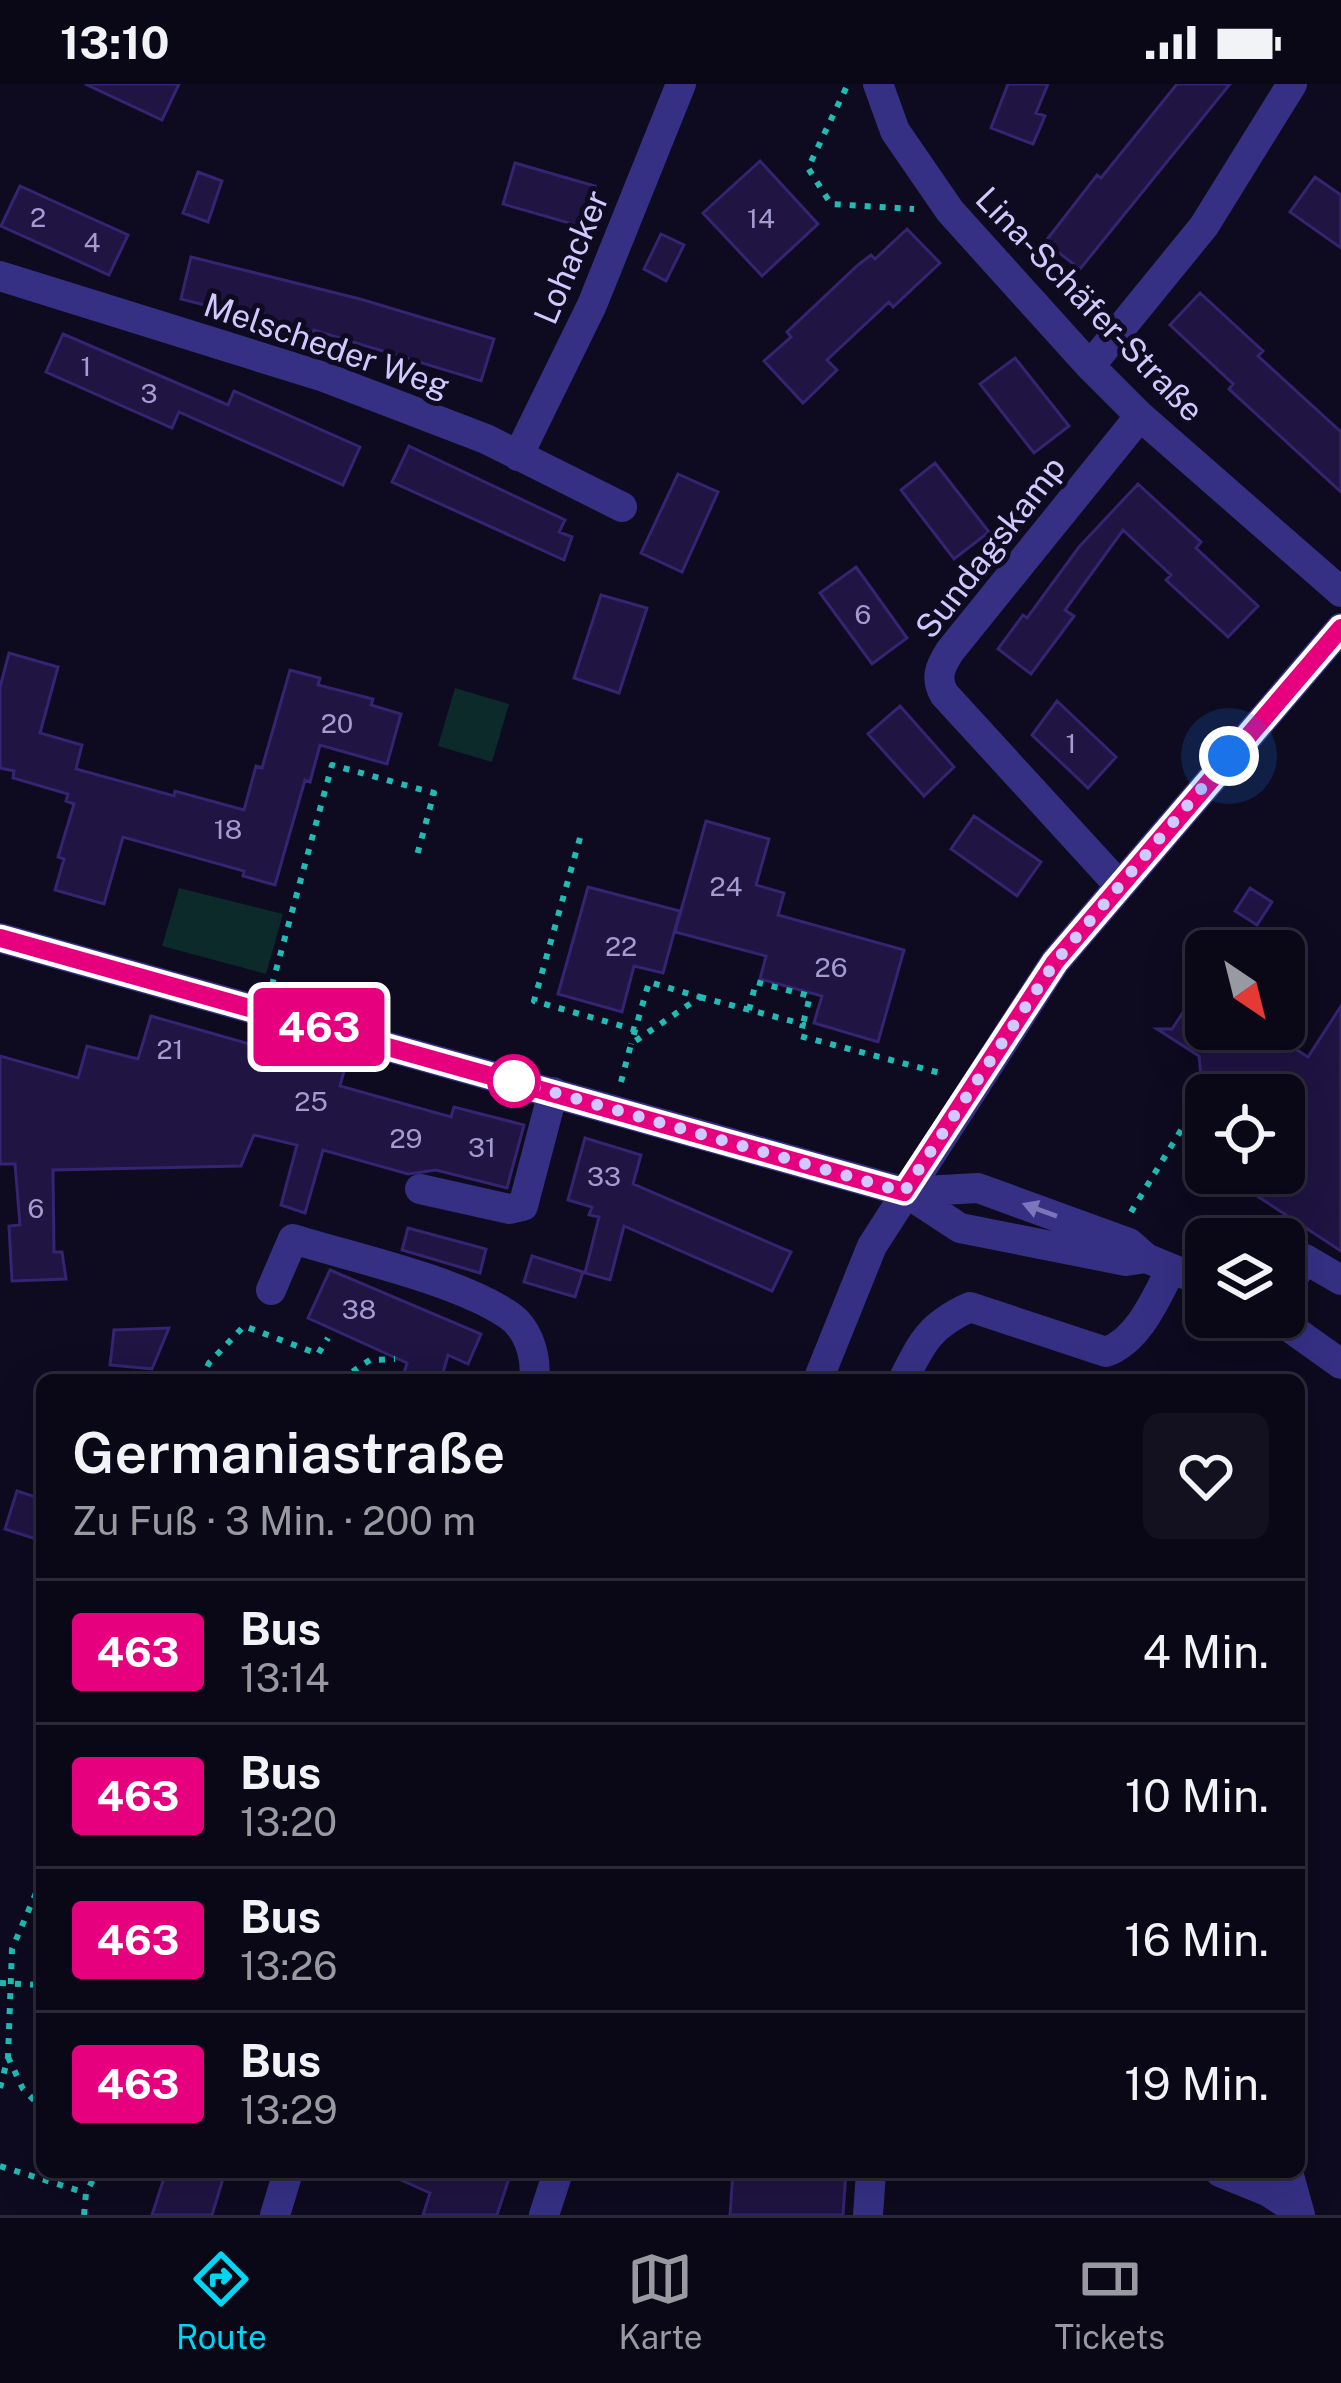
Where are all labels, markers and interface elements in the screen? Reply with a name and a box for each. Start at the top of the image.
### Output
text: 13:10 [60,16,170,69]
street label: Lina-Schäfer-Straße [968,179,1212,429]
street label: Lohacker [526,185,616,329]
house number: 2 [30,201,46,233]
house number: 14 [747,202,775,234]
house number: 4 [84,226,101,258]
street label: Melscheder Weg [199,285,455,405]
house number: 1 [81,350,92,382]
house number: 3 [140,377,158,409]
street label: Sundagskamp [907,449,1073,645]
house number: 6 [855,598,871,630]
house number: 20 [321,707,353,739]
your location [1199,726,1259,786]
house number: 1 [1066,727,1077,759]
house number: 18 [214,813,242,845]
house number: 24 [709,870,743,902]
house number: 22 [605,930,637,962]
north arrow [1185,930,1305,1050]
map controls [1185,930,1305,1338]
house number: 26 [815,951,847,983]
line badge: 463 [250,988,388,1066]
text: 463 [277,1002,361,1051]
house number: 21 [156,1033,184,1065]
unlabelled marker [489,1056,539,1106]
button: locate [1185,1074,1305,1194]
house number: 25 [294,1085,328,1117]
house number: 29 [390,1122,422,1154]
house number: 31 [468,1131,496,1163]
house number: 33 [587,1160,621,1192]
house number: 6 [28,1192,44,1224]
one-way arrow [1022,1200,1058,1219]
button: layers [1185,1218,1305,1338]
house number: 38 [342,1293,376,1325]
button: heart [1143,1413,1269,1539]
text: Germaniastraße [72,1419,505,1486]
text: Zu Fuß · 3 Min. · 200 m [72,1498,476,1544]
text: Bus [240,1602,321,1655]
text: 4 Min. [1142,1625,1269,1678]
text: 463 [96,1627,180,1676]
text: 13:14 [240,1655,330,1701]
text: Bus [240,1746,321,1799]
text: 10 Min. [1125,1769,1269,1822]
text: 463 [96,1771,180,1820]
text: 13:20 [240,1799,337,1845]
text: Bus [240,1890,321,1943]
text: 16 Min. [1124,1913,1269,1966]
text: 463 [96,1915,180,1964]
text: 13:26 [240,1943,338,1989]
text: Bus [240,2034,321,2087]
text: 19 Min. [1124,2057,1269,2110]
text: 463 [96,2059,180,2108]
text: 13:29 [240,2087,338,2133]
tab: Route [176,2246,267,2356]
tab: Karte [618,2246,702,2356]
tab: Tickets [1054,2246,1165,2356]

